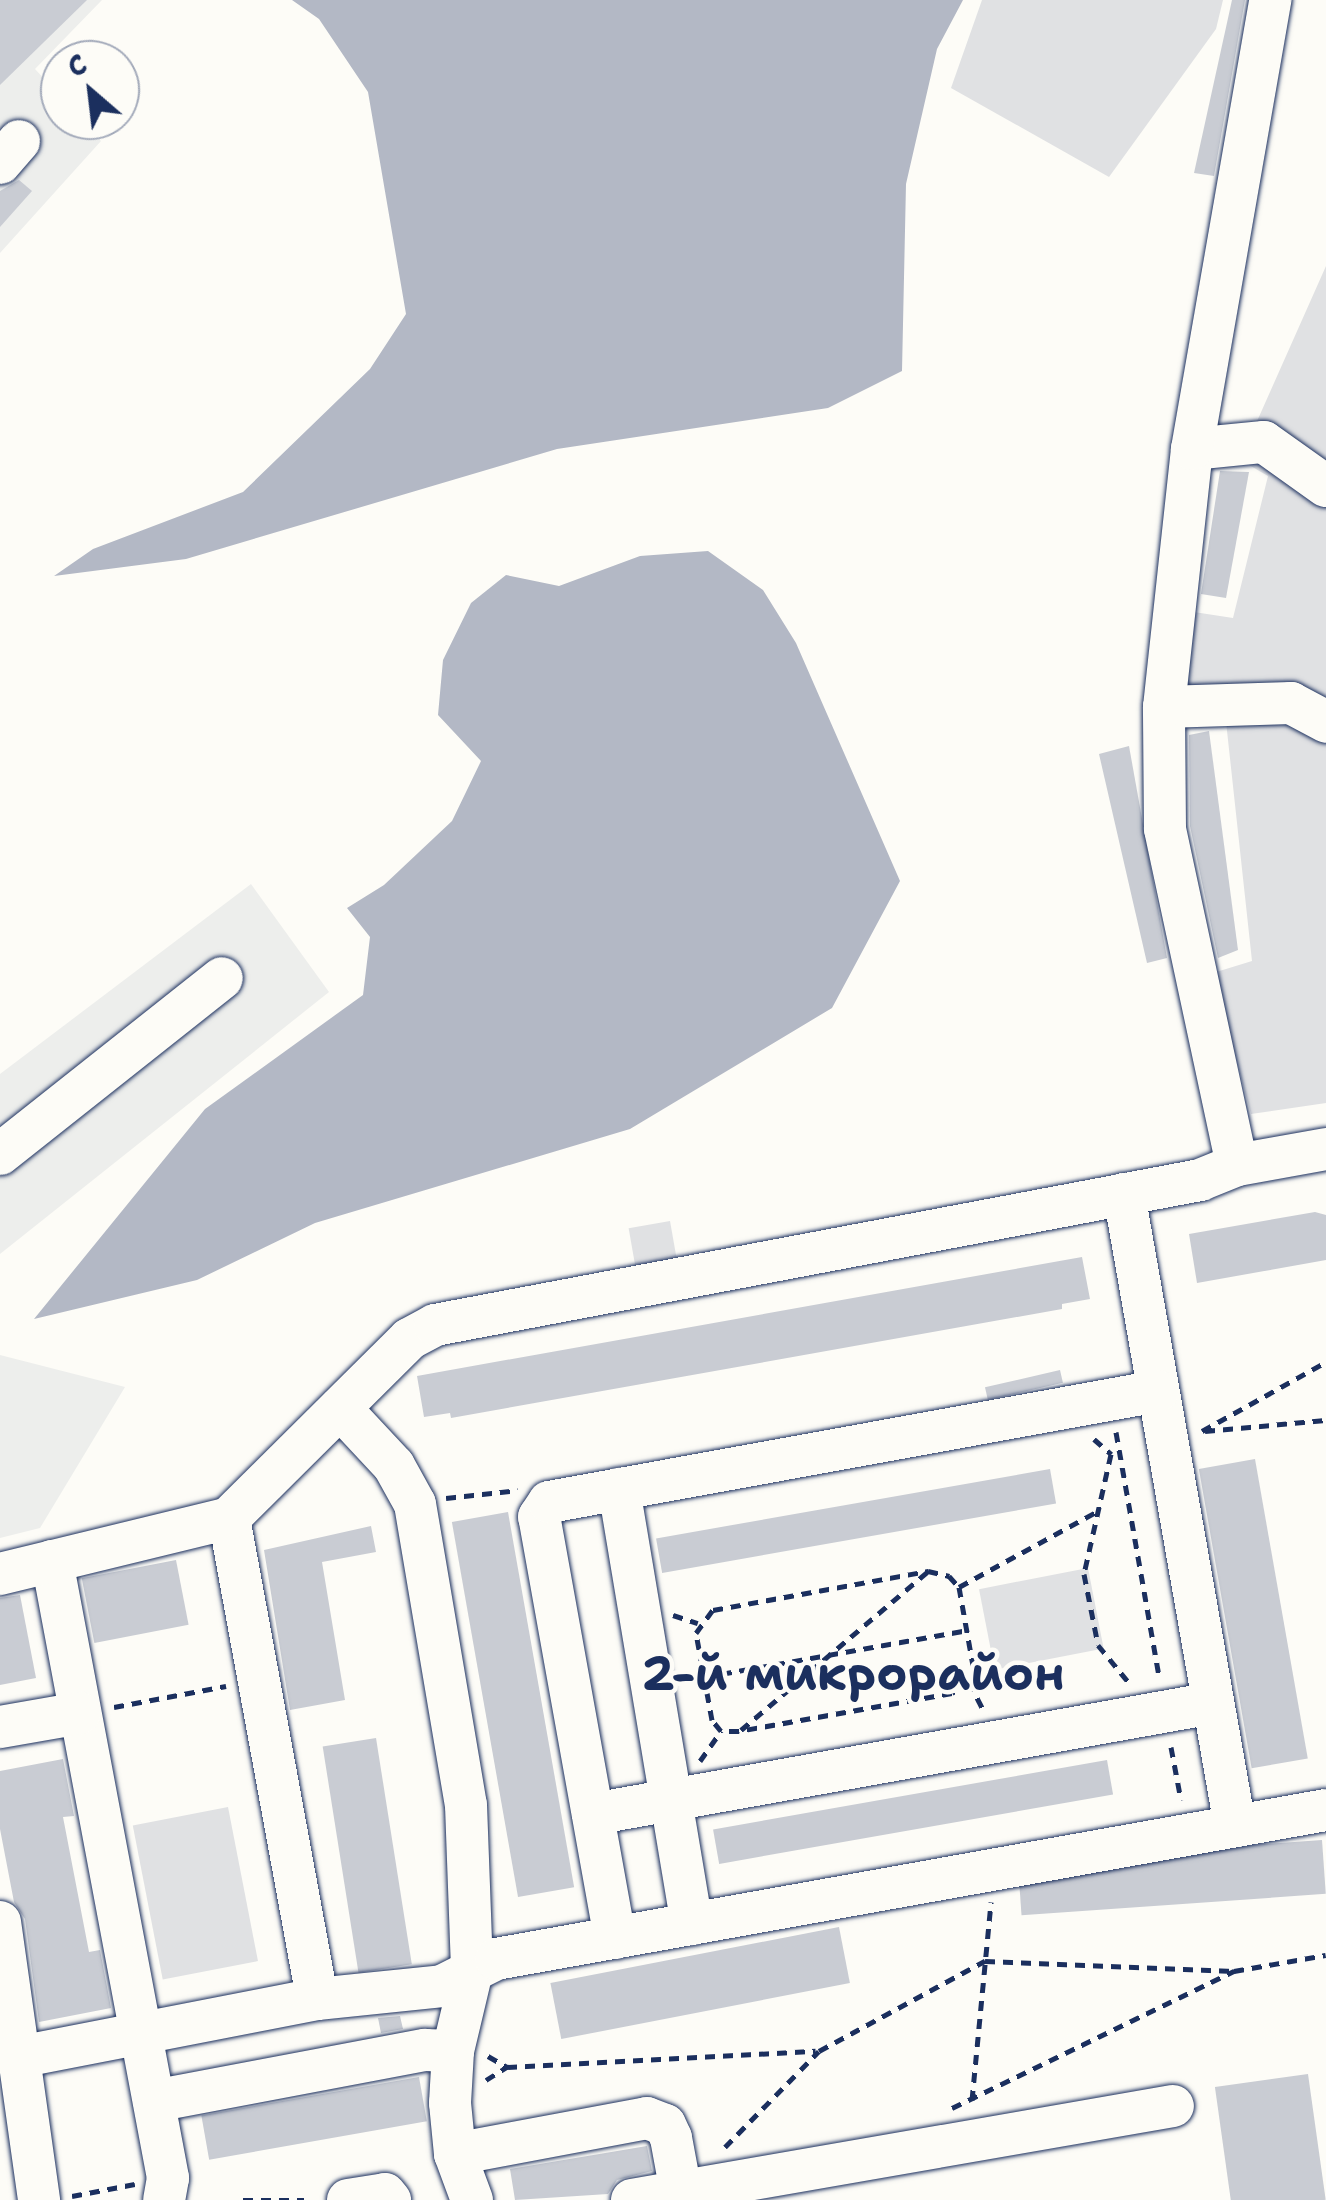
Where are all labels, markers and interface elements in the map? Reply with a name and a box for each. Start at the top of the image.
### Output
north arrow [40,40,140,140]
text: С [60,44,93,86]
district label: 2-й микрорайон [641,1645,1065,1703]

